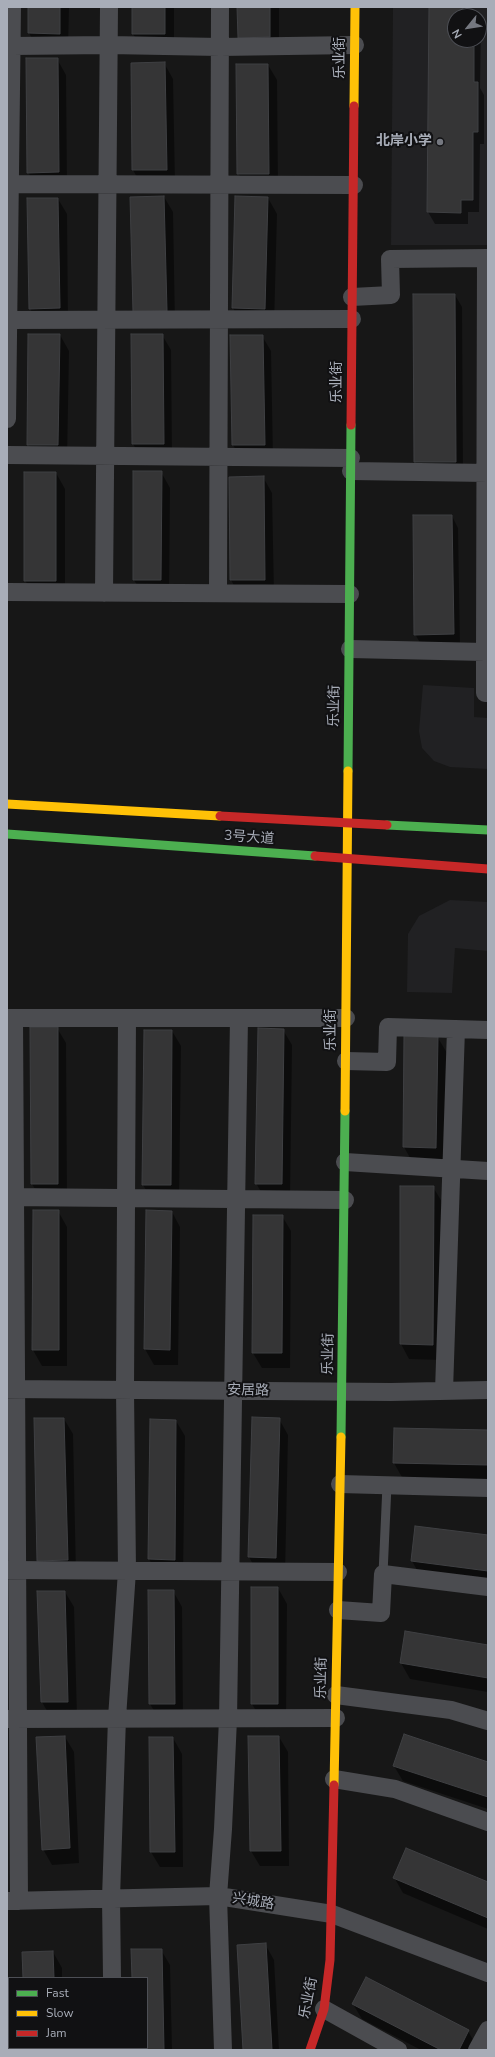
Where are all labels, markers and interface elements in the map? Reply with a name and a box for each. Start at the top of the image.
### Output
north arrow [447,8,487,48]
text: N [448,26,466,41]
street label: 乐业街 [333,37,349,79]
place label: 北岸小学 [376,134,432,150]
marker: 北岸小学 [435,137,445,147]
street label: 乐业街 [330,361,346,403]
street label: 乐业街 [326,685,344,727]
street label: 3号大道 [223,828,275,848]
street label: 乐业街 [324,1009,340,1051]
street label: 乐业街 [320,1333,338,1375]
street label: 安居路 [227,1382,269,1400]
street label: 乐业街 [313,1657,331,1699]
street label: 兴城路 [231,1890,275,1914]
street label: 乐业街 [297,1976,321,2020]
legend [8,1977,148,2049]
text: Fast [46,1985,69,2001]
text: Slow [46,2005,74,2021]
text: Jam [46,2025,67,2041]

